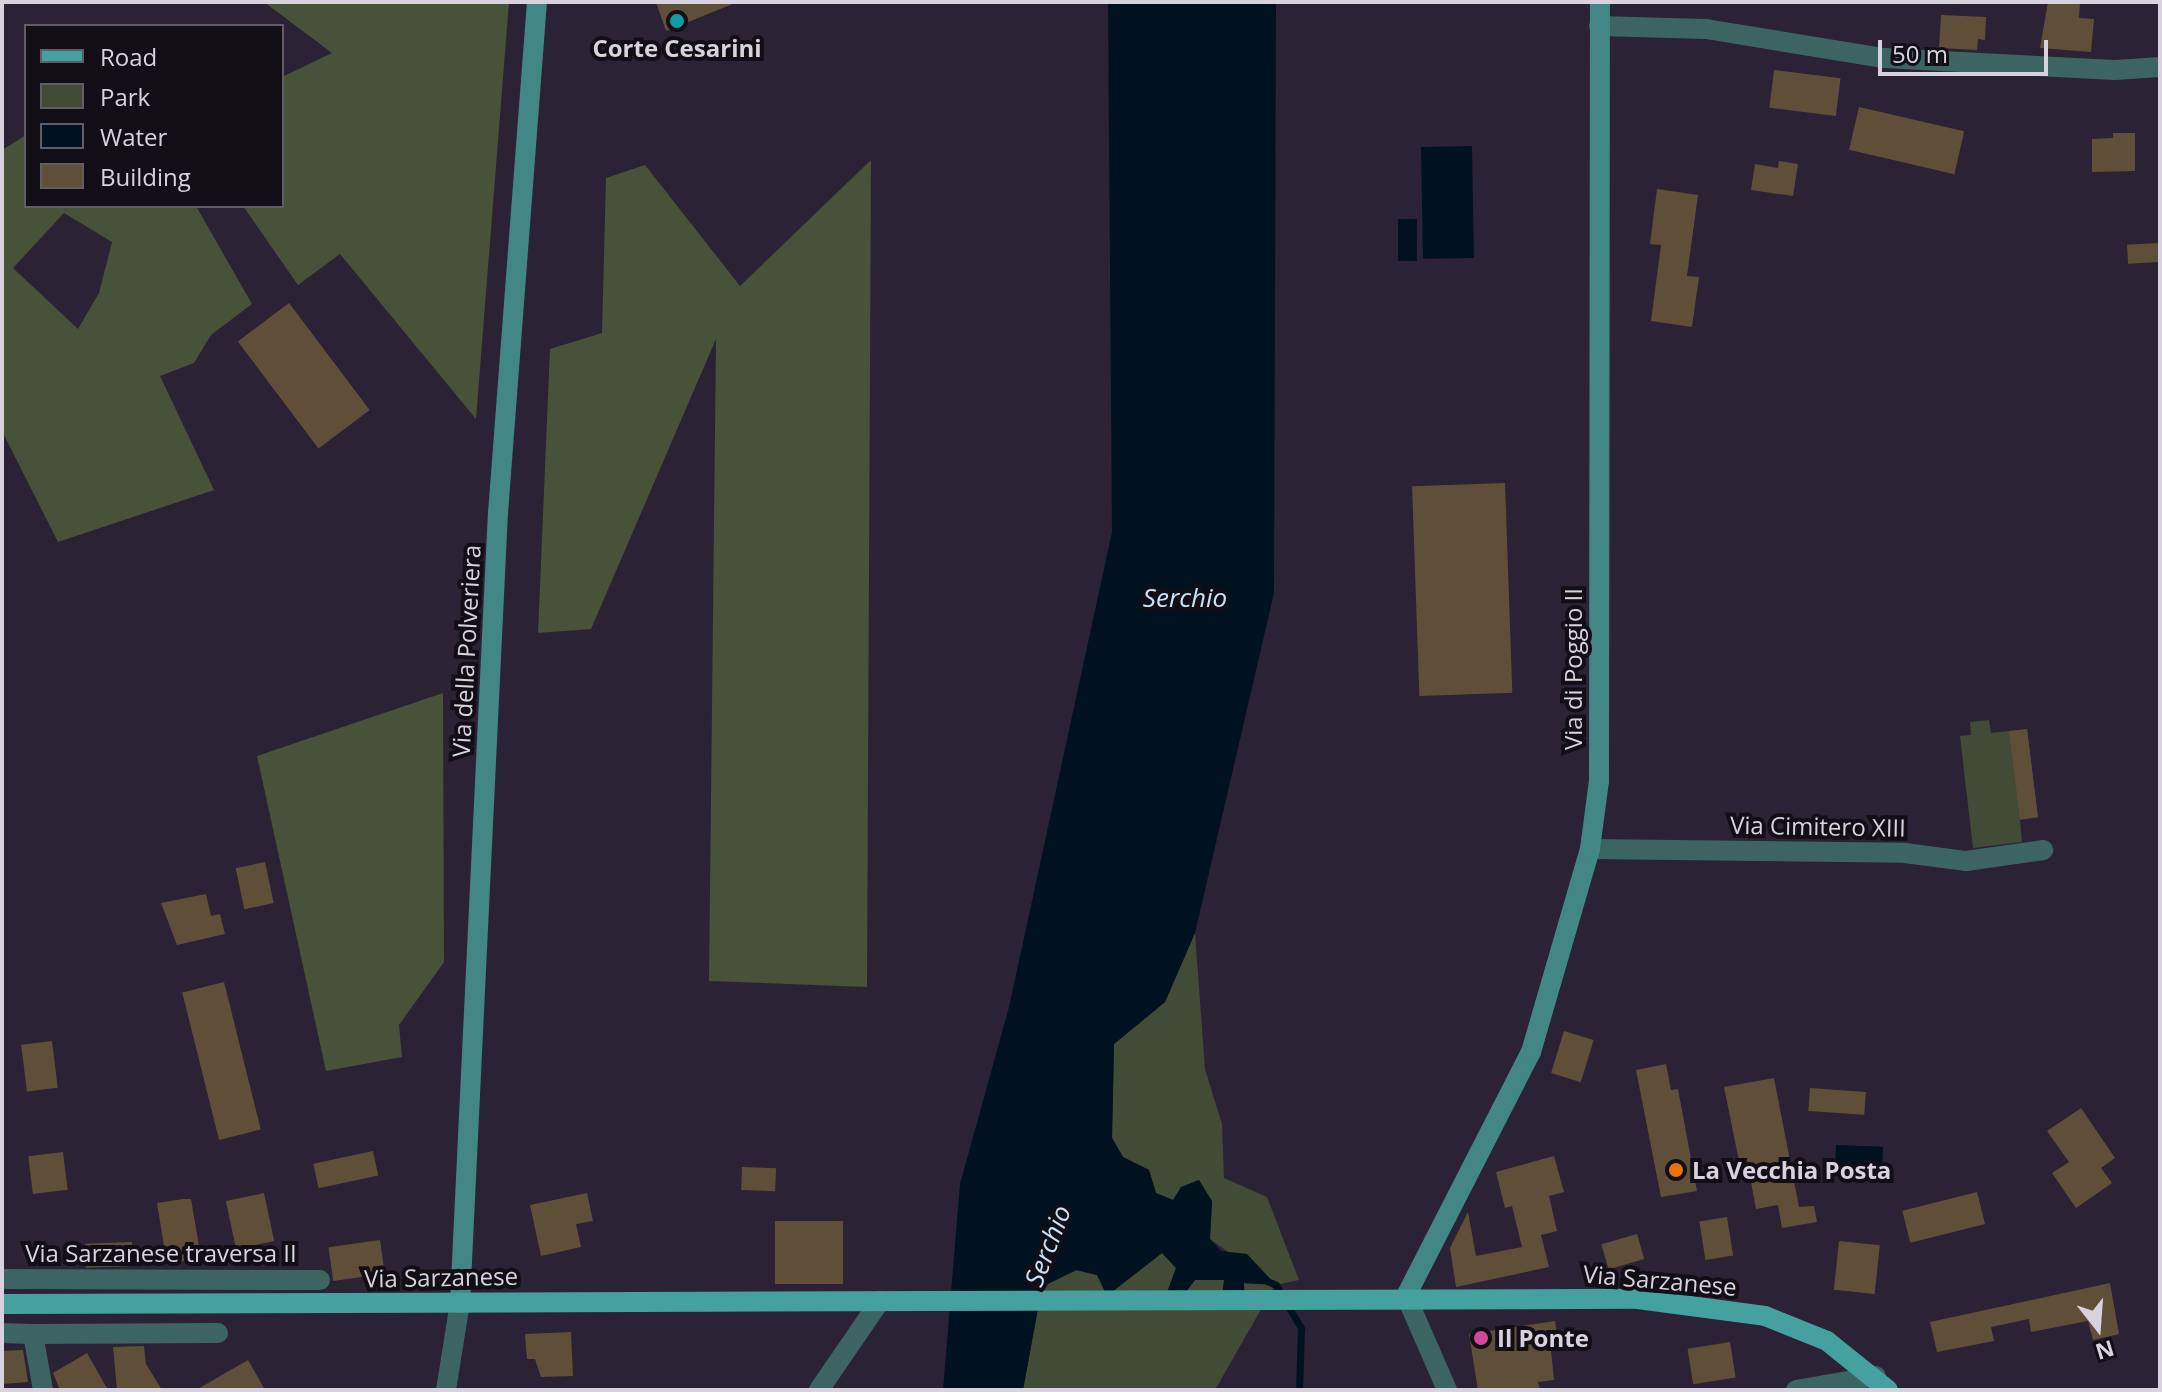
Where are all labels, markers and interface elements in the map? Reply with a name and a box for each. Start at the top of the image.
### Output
marker: Corte Cesarini [668,12,686,30]
legend [24,24,284,208]
scale bar [1882,24,2052,74]
place label: Corte Cesarini [592,34,762,62]
text: 50 m [1892,37,1948,70]
text: Road [100,40,157,73]
text: Park [100,80,150,113]
text: Water [100,120,167,153]
text: Building [100,160,191,193]
street label: Via della Polveriera [446,544,486,758]
water label: Serchio [1143,582,1227,614]
street label: Via di Poggio II [1559,588,1587,750]
street label: Via Cimitero XIII [1730,810,1906,842]
place label: La Vecchia Posta [1692,1156,1891,1184]
marker: La Vecchia Posta [1667,1161,1685,1179]
water label: Serchio [1018,1201,1078,1291]
street label: Via Sarzanese traversa II [25,1239,297,1267]
street label: Via Sarzanese [1582,1259,1738,1301]
street label: Via Sarzanese [364,1261,518,1293]
north arrow [2058,1288,2138,1368]
place label: Il Ponte [1497,1324,1589,1352]
marker: Il Ponte [1472,1329,1490,1347]
text: N [2092,1334,2118,1368]

